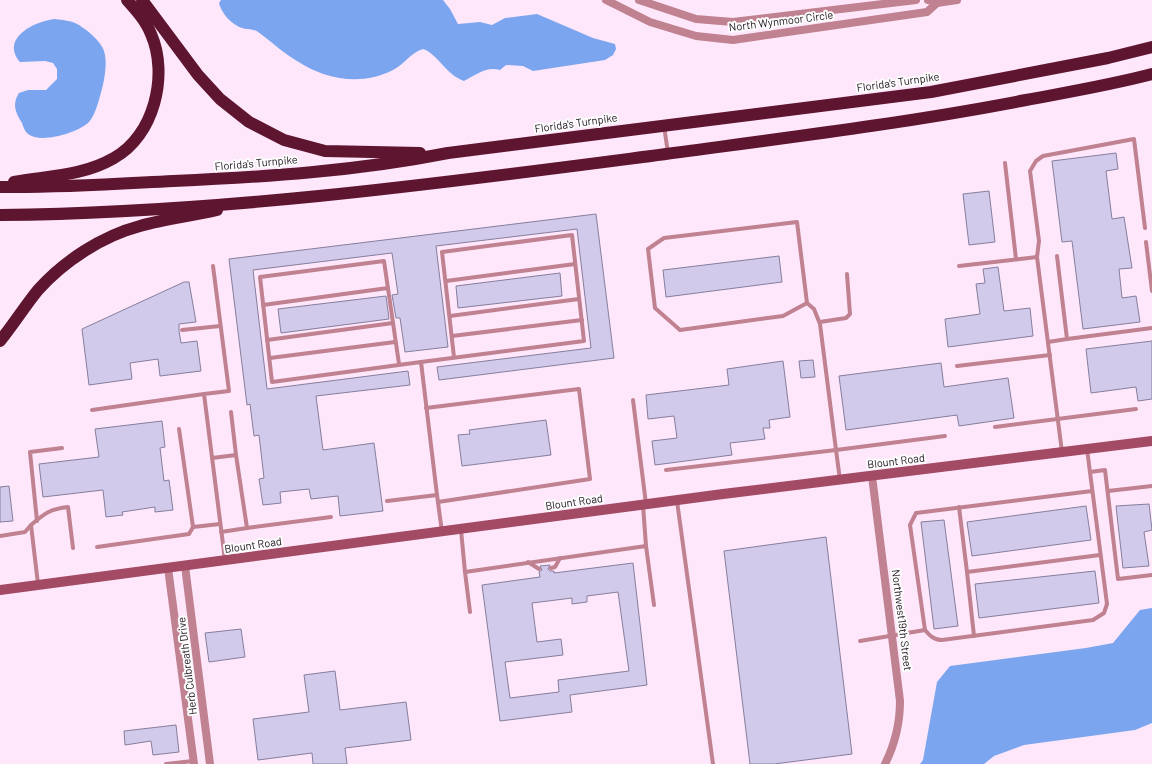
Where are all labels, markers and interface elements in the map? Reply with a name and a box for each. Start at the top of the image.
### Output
street label: North Wynmoor Circle [728,8,834,33]
street label: Florida's Turnpike [856,69,940,94]
street label: Florida's Turnpike [534,110,618,135]
street label: Florida's Turnpike [214,152,298,173]
street label: Blount Road [866,451,925,470]
street label: Blount Road [544,491,603,512]
street label: Blount Road [223,534,282,555]
street label: Northwest19th Street [890,569,915,671]
street label: Herb Culbreath Drive [174,616,199,716]

